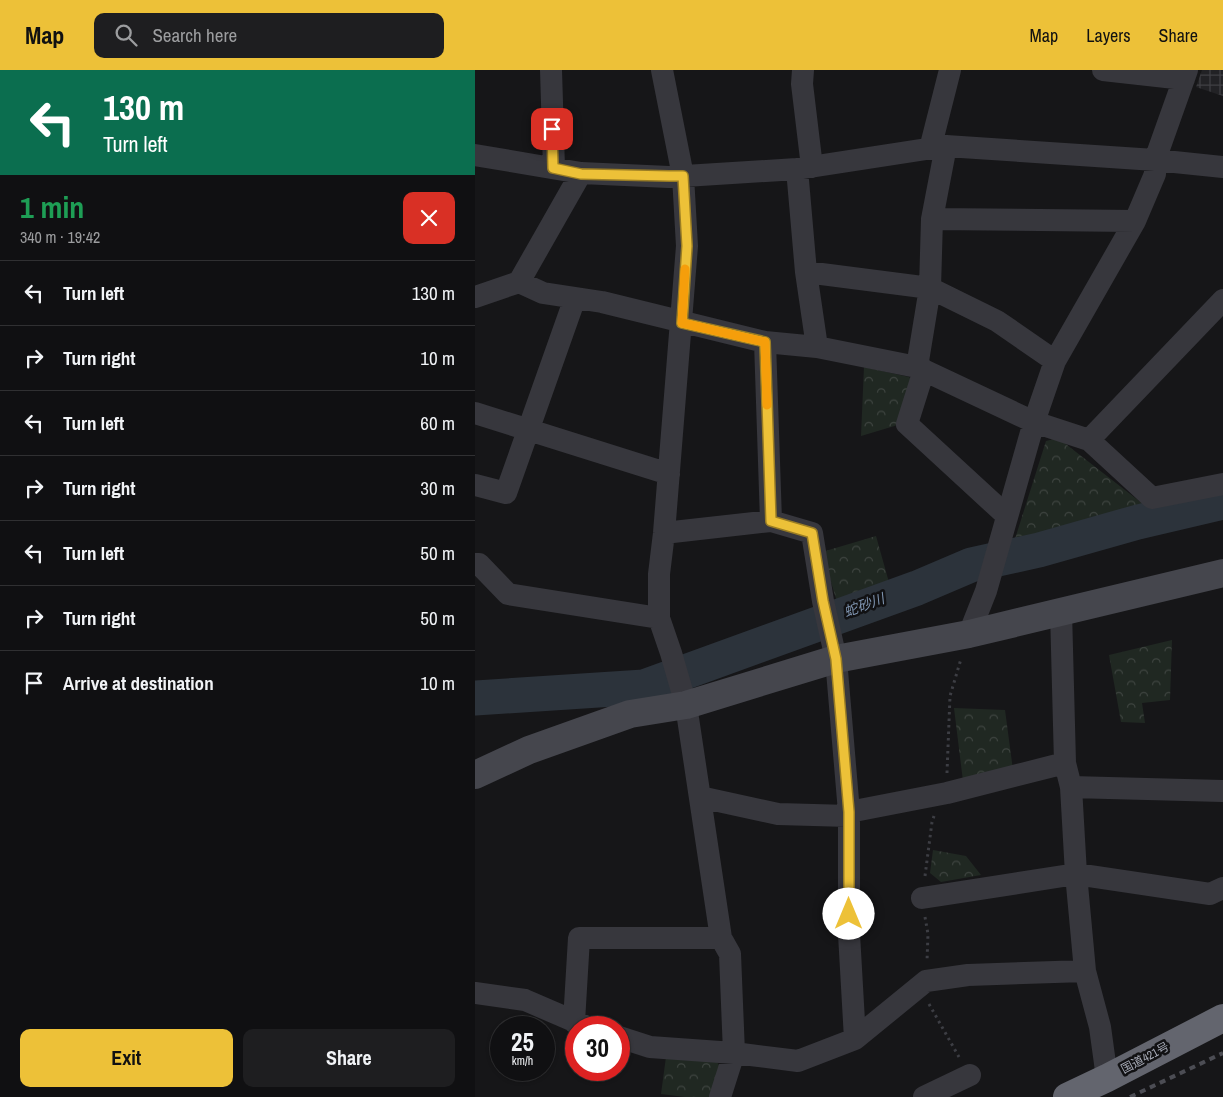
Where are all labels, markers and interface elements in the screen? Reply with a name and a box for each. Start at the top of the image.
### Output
search box [94,13,444,58]
text: Map [25,19,64,51]
icon: search [112,21,140,49]
text: Search here [152,22,237,48]
text: Map [1030,23,1058,48]
text: Layers [1086,23,1131,48]
text: Share [1159,23,1198,48]
text: 130 m [103,84,184,131]
icon: left [20,90,85,155]
pin [531,108,573,150]
icon: arrive [538,115,566,143]
text: Turn left [103,129,168,159]
text: 1 min [20,187,84,227]
button: close [403,192,455,244]
text: 340 m · 19:42 [20,226,100,248]
icon: left [20,279,48,307]
text: Turn left [63,280,124,306]
text: 130 m [412,280,455,306]
icon: right [20,344,48,372]
text: Turn right [63,345,135,371]
text: 10 m [420,345,455,371]
icon: left [20,409,48,437]
text: Turn left [63,410,124,436]
text: 60 m [420,410,455,436]
icon: right [20,474,48,502]
text: Turn right [63,475,135,501]
text: 30 m [420,475,455,501]
icon: left [20,539,48,567]
text: Turn left [63,540,124,566]
text: 50 m [420,540,455,566]
water label: 蛇砂川 [841,589,889,621]
icon: right [20,604,48,632]
text: Turn right [63,605,135,631]
text: 50 m [420,605,455,631]
icon: arrive [20,669,48,697]
text: Arrive at destination [63,670,214,696]
text: 10 m [420,670,455,696]
position arrow [822,887,874,939]
speed limit sign: 30 [565,1016,630,1081]
text: 25 [511,1025,534,1059]
button: Exit [20,1029,233,1087]
button: Share [243,1029,455,1087]
street label: 国道421号 [1118,1039,1172,1077]
text: km/h [512,1053,533,1069]

